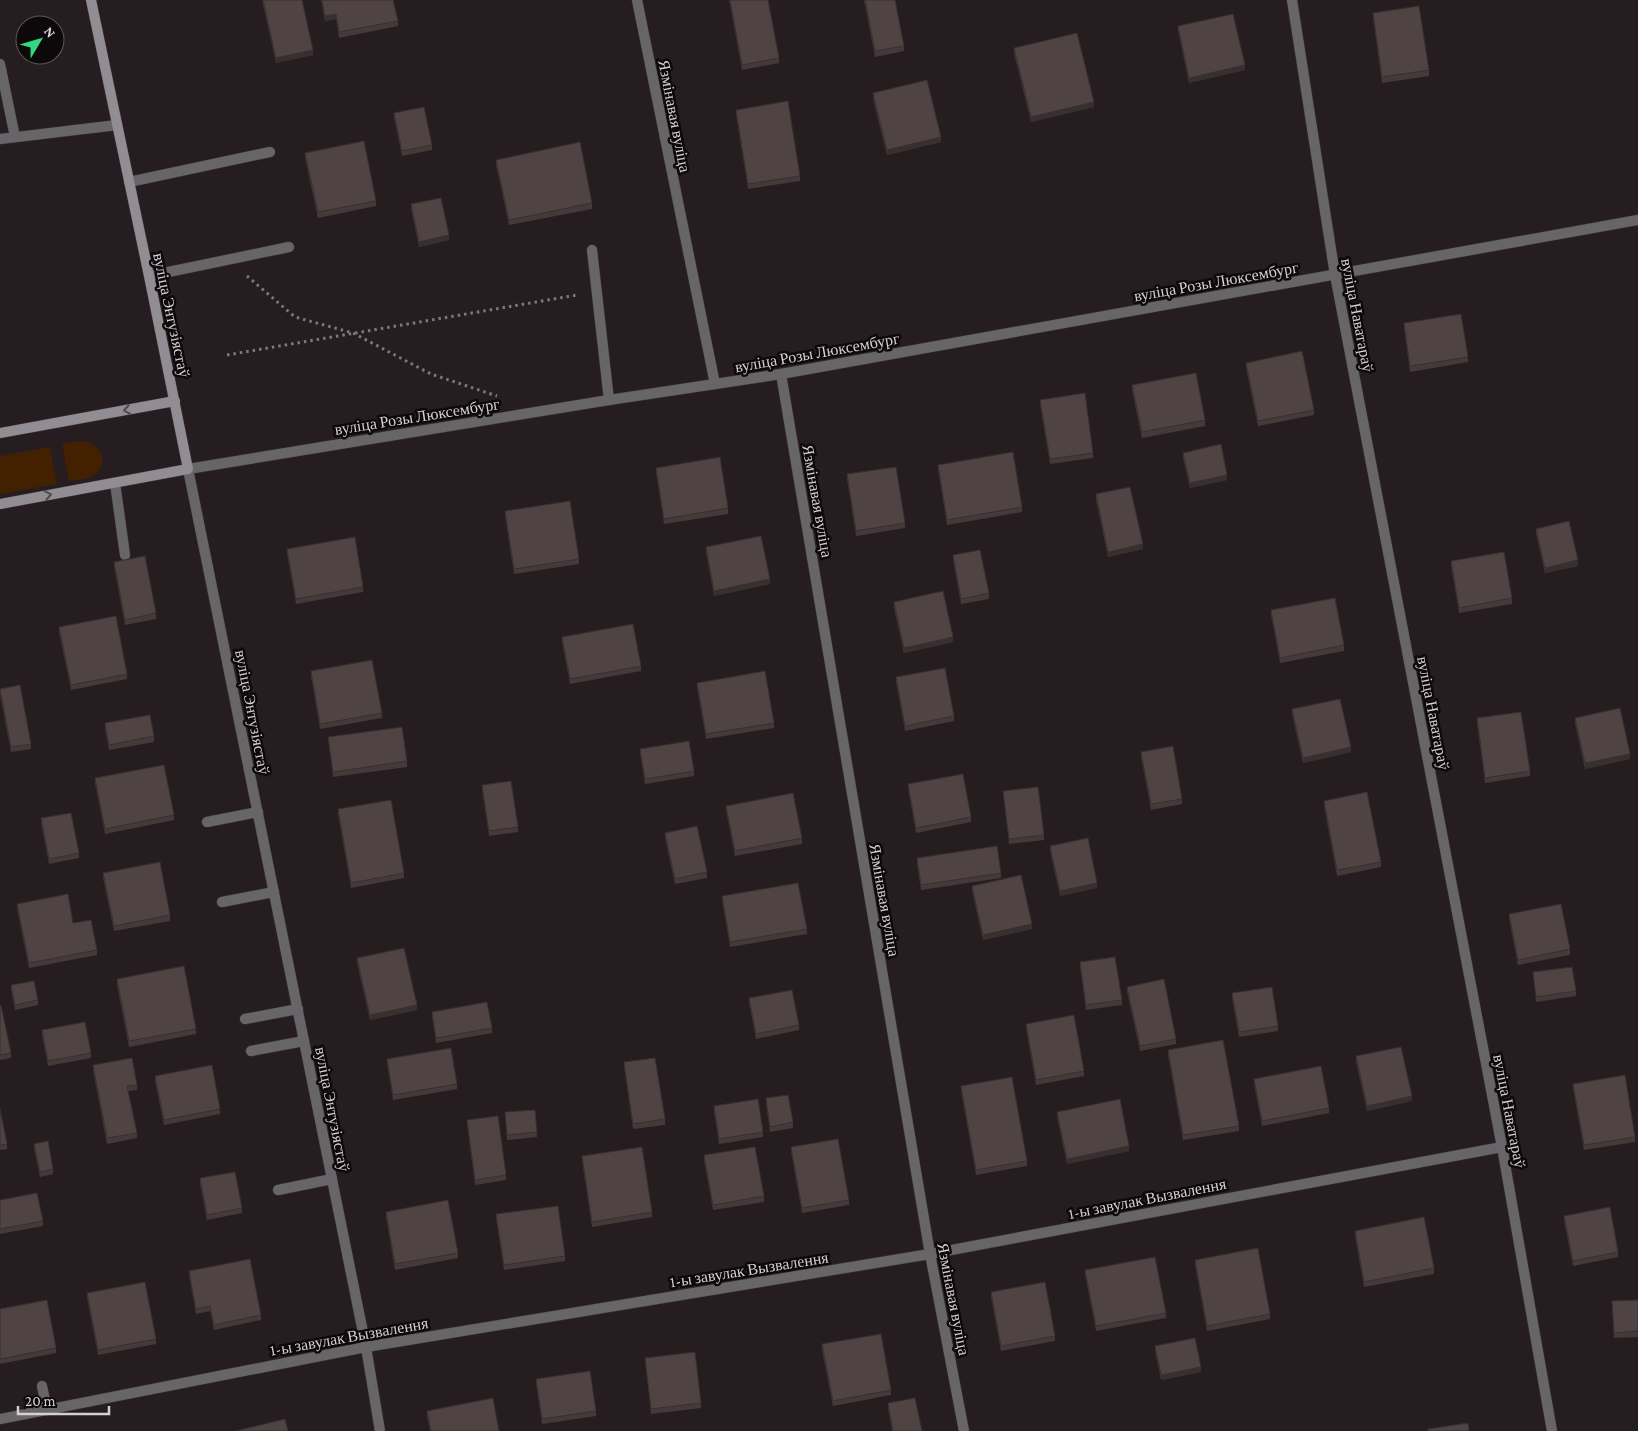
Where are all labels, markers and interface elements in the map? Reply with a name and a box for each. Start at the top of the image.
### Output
north arrow [15,15,65,65]
text: N [41,23,60,41]
street label: Язмінавая вуліца [654,58,694,174]
street label: вуліца Энтузіястаў [149,251,193,379]
street label: вуліца Наватараў [1337,257,1377,374]
street label: вуліца Розы Люксембург [1132,259,1300,305]
street label: вуліца Розы Люксембург [733,330,901,376]
street label: вуліца Розы Люксембург [333,395,501,439]
one-way arrow [122,404,131,415]
street label: Язмінавая вуліца [798,443,836,559]
one-way arrow [43,491,52,501]
street label: вуліца Энтузіястаў [231,648,273,776]
street label: вуліца Наватараў [1413,655,1453,772]
street label: Язмінавая вуліца [865,842,903,958]
street label: вуліца Энтузіястаў [311,1045,353,1173]
street label: вуліца Наватараў [1489,1053,1529,1170]
street label: 1-ы завулак Вызвалення [1067,1175,1228,1223]
street label: Язмінавая вуліца [933,1241,973,1357]
street label: 1-ы завулак Вызвалення [669,1248,830,1291]
street label: 1-ы завулак Вызвалення [269,1314,430,1360]
scale bar [18,1384,109,1416]
text: 20 m [25,1393,56,1409]

